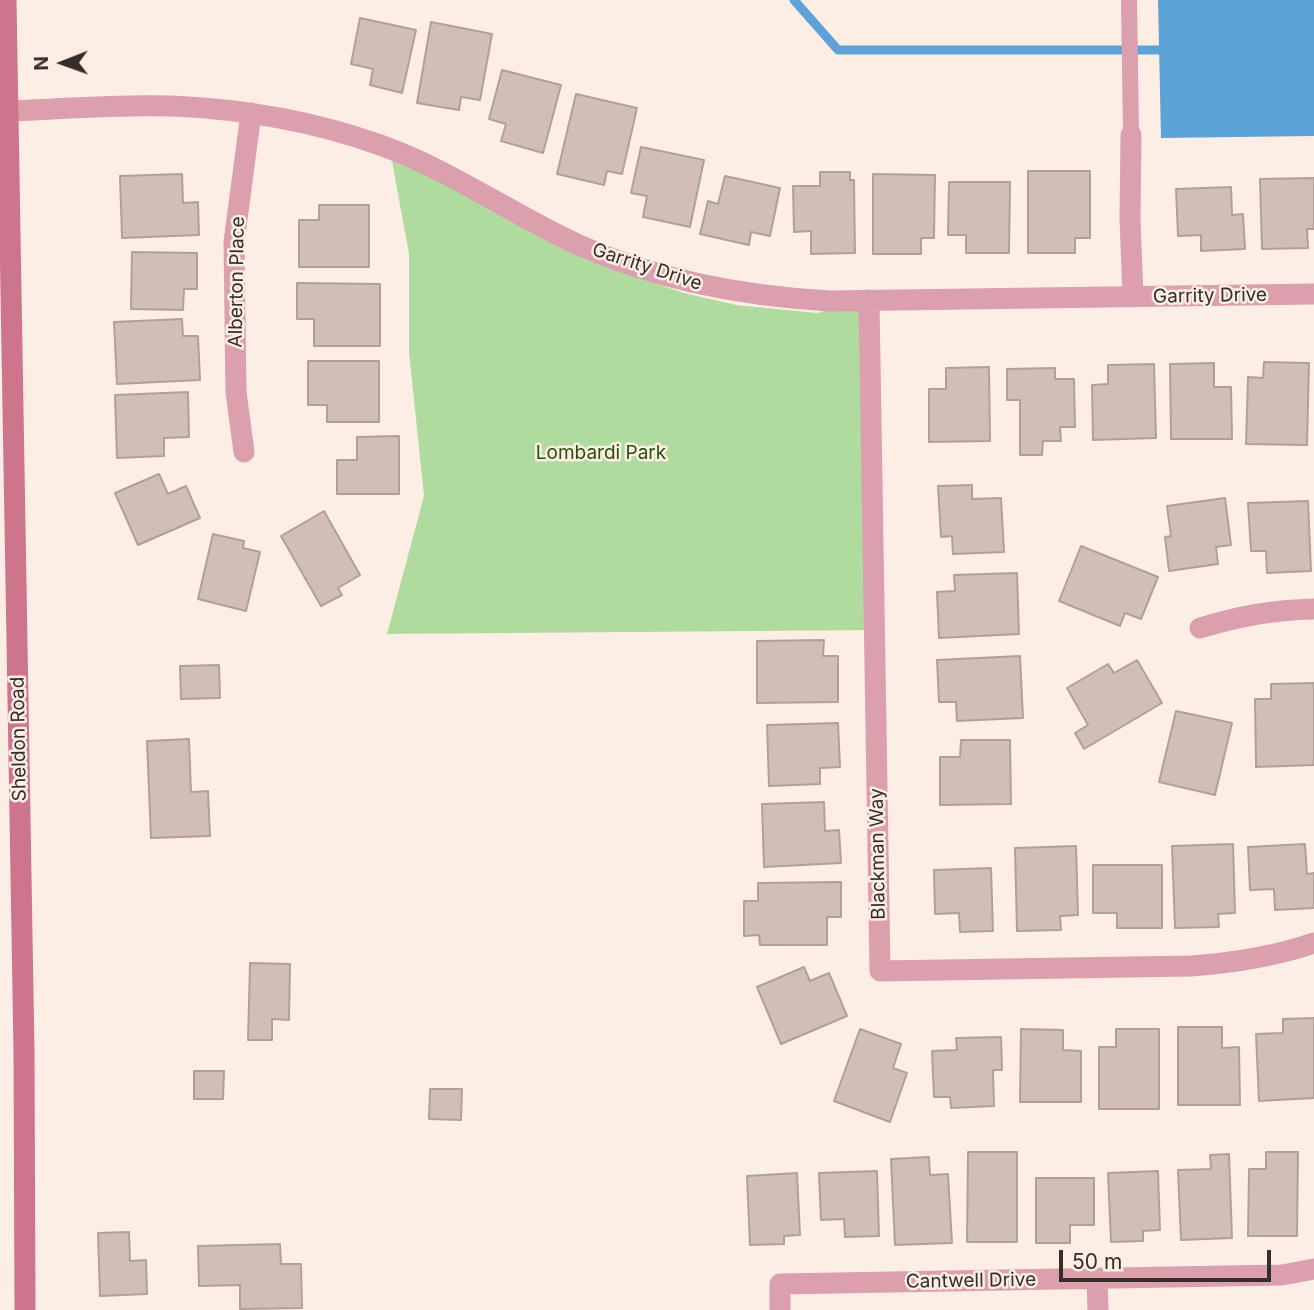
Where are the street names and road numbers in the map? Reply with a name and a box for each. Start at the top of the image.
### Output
street label: Alberton Place [224,216,250,348]
street label: Garrity Drive [589,239,705,295]
street label: Garrity Drive [1153,284,1267,308]
street label: Sheldon Road [7,677,31,801]
street label: Blackman Way [865,788,891,920]
street label: Cantwell Drive [906,1268,1036,1294]

